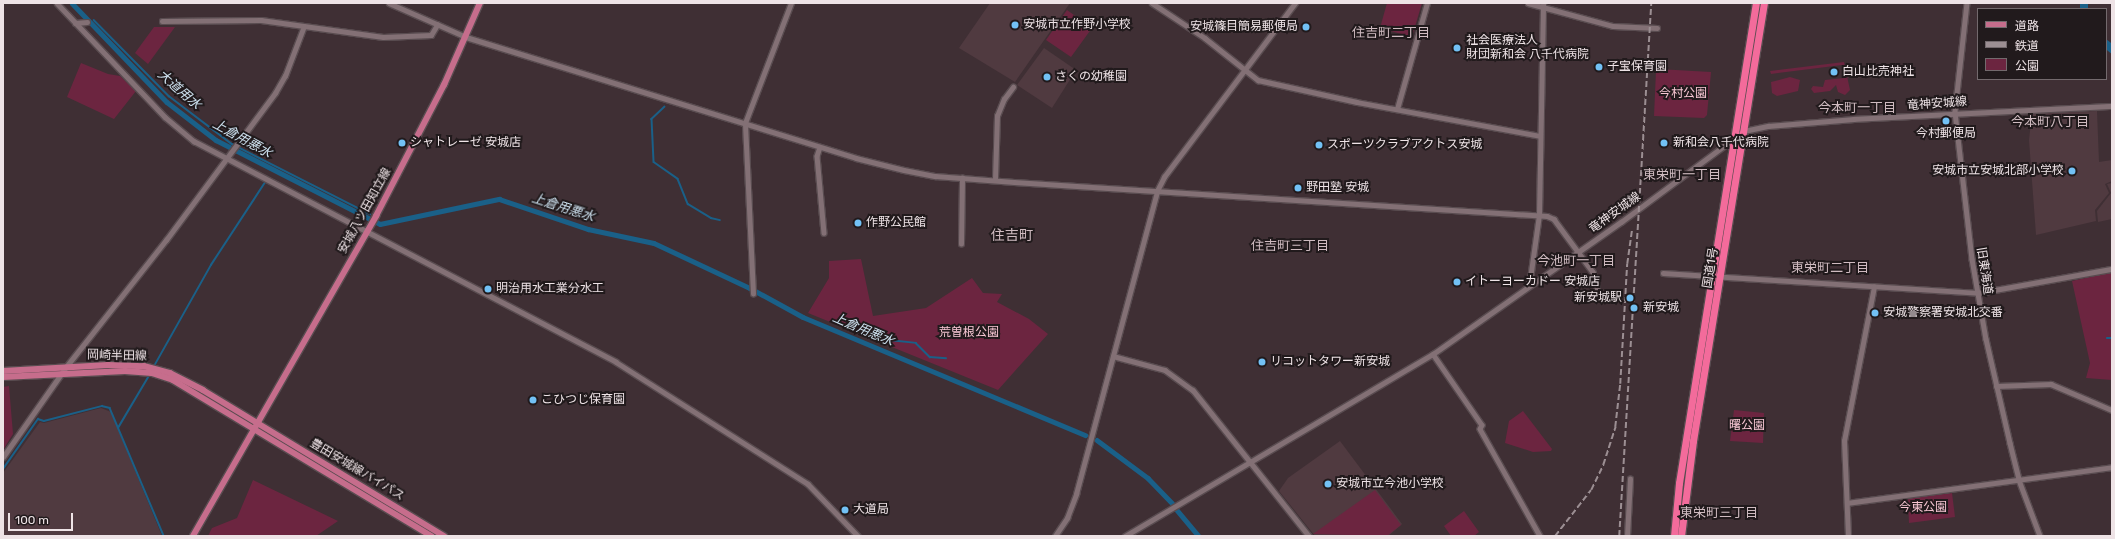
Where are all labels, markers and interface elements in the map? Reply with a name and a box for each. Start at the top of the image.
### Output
legend [1977,8,2107,80]
place label: 安城市立作野小学校 [1023,18,1131,32]
text: 道路 [2015,19,2039,33]
marker: 安城市立作野小学校 [1010,20,1020,30]
place label: 安城篠目簡易郵便局 [1190,20,1298,34]
marker: 安城篠目簡易郵便局 [1301,22,1311,32]
district label: 住吉町二丁目 [1352,25,1430,41]
place label: 社会医療法人 財団新和会 八千代病院 [1466,34,1589,62]
text: 鉄道 [2015,39,2039,53]
marker: 社会医療法人 財団新和会 八千代病院 [1451,42,1463,54]
text: 公園 [2015,59,2039,73]
place label: 子宝保育園 [1607,60,1667,74]
marker: 子宝保育園 [1594,62,1604,72]
place label: 白山比売神社 [1842,65,1914,79]
water label: 大道用水 [154,67,204,113]
marker: 白山比売神社 [1829,67,1839,77]
place label: さくの幼稚園 [1055,70,1127,84]
marker: さくの幼稚園 [1042,72,1052,82]
park label: 今村公園 [1659,87,1707,101]
street label: 竜神安城線 [1907,95,1967,113]
district label: 今本町一丁目 [1818,100,1896,116]
district label: 今本町八丁目 [2011,114,2089,130]
water label: 上倉用悪水 [210,116,274,162]
marker: 今村郵便局 [1941,116,1951,126]
place label: 今村郵便局 [1916,127,1976,141]
place label: シャトレーゼ 安城店 [410,136,521,150]
place label: 新和会八千代病院 [1673,136,1769,150]
marker: 新和会八千代病院 [1658,137,1670,149]
marker: シャトレーゼ 安城店 [397,138,407,148]
place label: スポーツクラブアクトス安城 [1327,138,1483,152]
marker: スポーツクラブアクトス安城 [1314,140,1324,150]
place label: 安城市立安城北部小学校 [1932,164,2064,178]
street label: 安城八ツ田知立線 [335,166,395,256]
marker: 安城市立安城北部小学校 [2067,166,2077,176]
district label: 東栄町一丁目 [1643,167,1721,183]
place label: 野田塾 安城 [1306,181,1369,195]
marker: 野田塾 安城 [1293,183,1303,193]
street label: 竜神安城線 [1586,190,1644,236]
water label: 上倉用悪水 [530,191,596,225]
place label: 作野公民館 [866,216,926,230]
marker: 作野公民館 [853,218,863,228]
district label: 住吉町 [991,228,1033,244]
district label: 住吉町三丁目 [1251,238,1329,254]
street label: 旧東海道 [1973,246,1995,296]
street label: 国道1号 [1701,247,1721,289]
district label: 今池町一丁目 [1537,253,1615,269]
district label: 東栄町二丁目 [1791,260,1869,276]
place label: イトーヨーカドー 安城店 [1465,275,1600,289]
marker: イトーヨーカドー 安城店 [1452,277,1462,287]
place label: 明治用水工業分水工 [496,282,604,296]
marker: 明治用水工業分水工 [483,284,493,294]
place label: 新安城駅 [1574,291,1622,305]
marker: 新安城駅 [1625,293,1635,303]
place label: 新安城 [1643,301,1679,315]
marker: 新安城 [1628,302,1640,314]
place label: 安城警察署安城北交番 [1883,306,2003,320]
marker: 安城警察署安城北交番 [1870,308,1880,318]
water label: 上倉用悪水 [830,310,896,350]
park label: 荒曽根公園 [939,326,999,340]
street label: 岡崎半田線 [87,348,147,364]
place label: リコットタワー新安城 [1270,355,1390,369]
marker: リコットタワー新安城 [1257,357,1267,367]
place label: こひつじ保育園 [541,393,625,407]
marker: こひつじ保育園 [528,395,538,405]
park label: 曙公園 [1729,419,1765,433]
street label: 豊田安城線バイパス [307,436,407,504]
place label: 安城市立今池小学校 [1336,477,1444,491]
marker: 安城市立今池小学校 [1323,479,1333,489]
park label: 今東公園 [1899,501,1947,515]
place label: 大道局 [853,503,889,517]
scale bar [10,505,75,531]
marker: 大道局 [840,505,850,515]
district label: 東栄町三丁目 [1680,505,1758,521]
text: 100 m [15,513,49,527]

